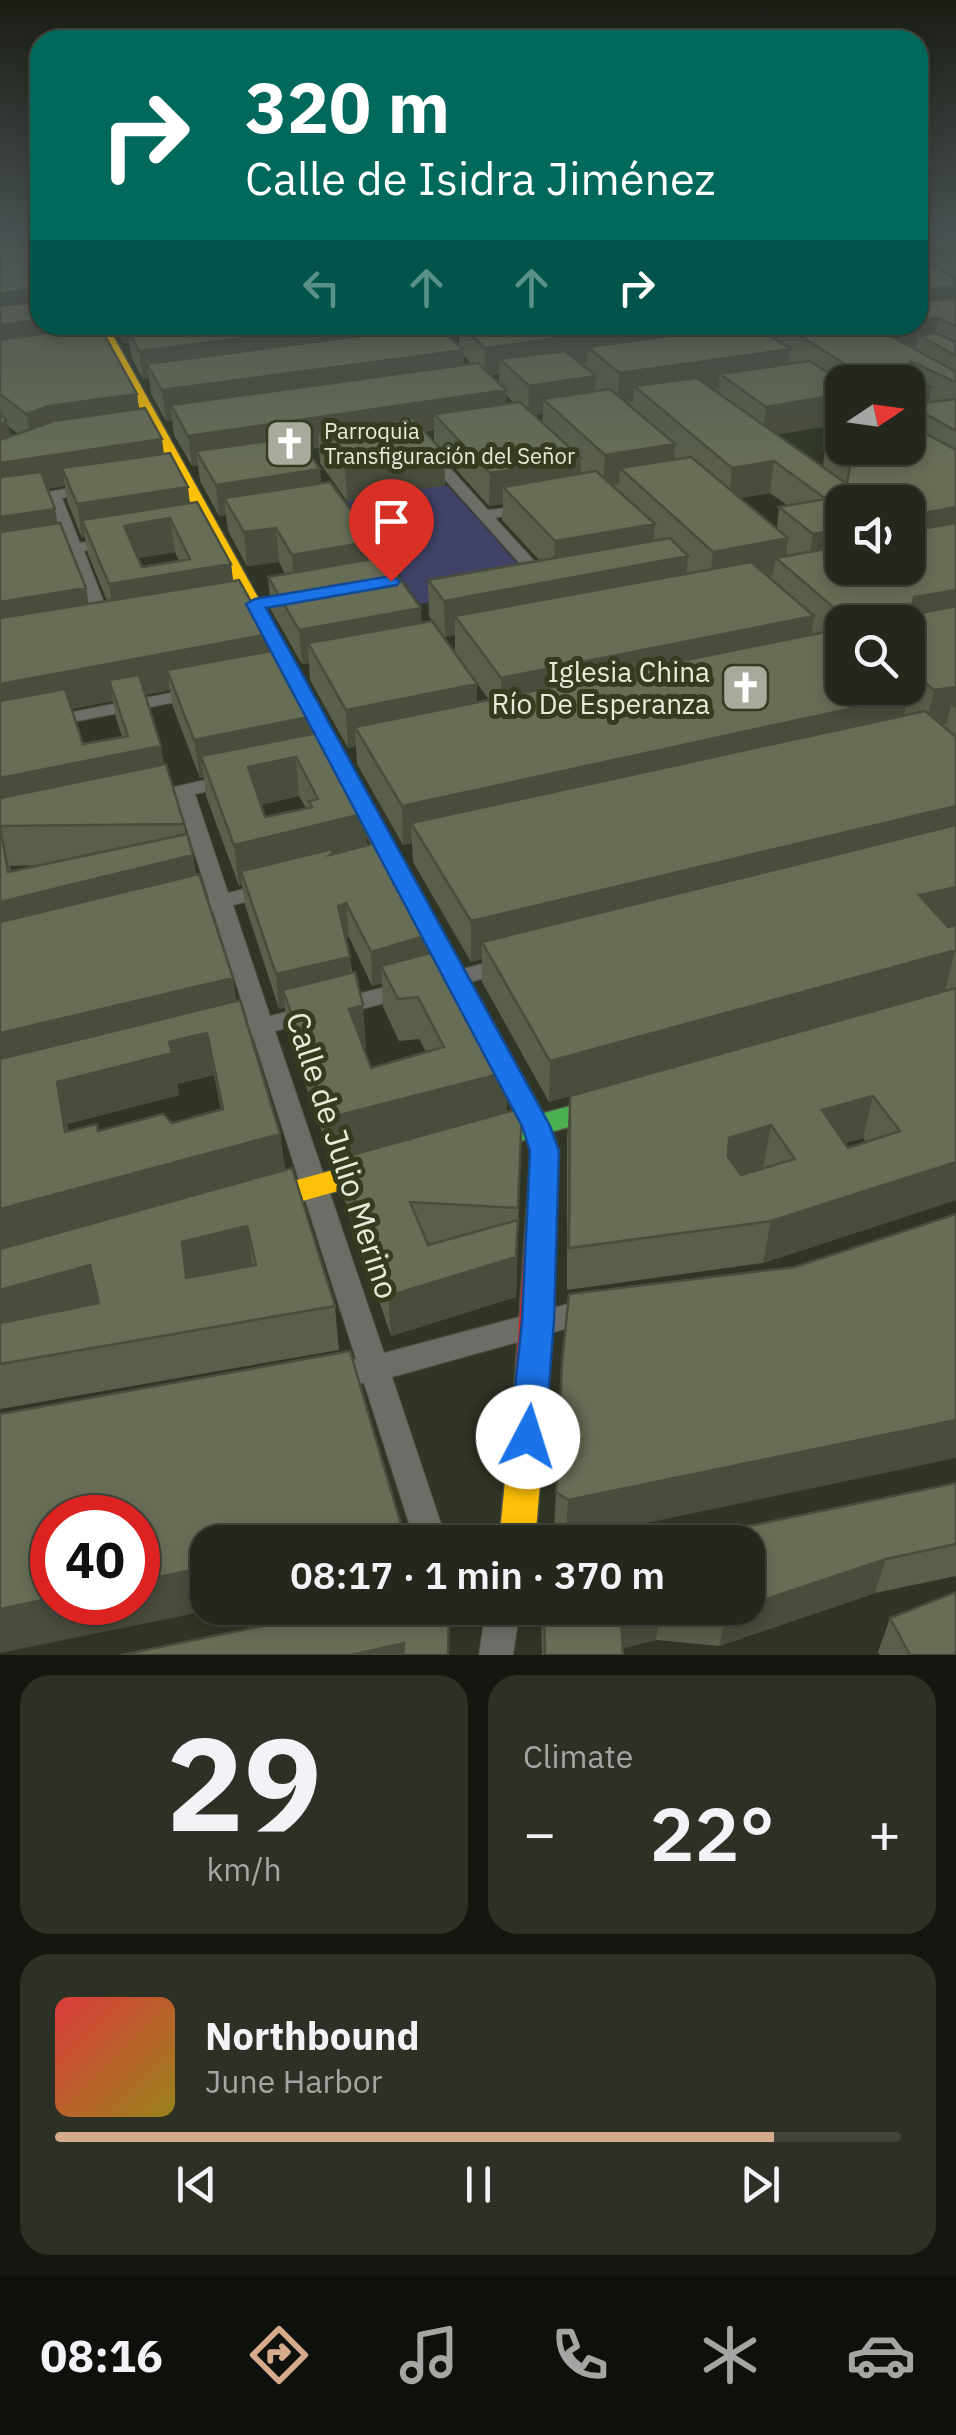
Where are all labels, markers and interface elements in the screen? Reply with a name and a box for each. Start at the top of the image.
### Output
text: 320 m [245,61,450,152]
icon: right [80,70,210,200]
text: Calle de Isidra Jiménez [245,149,715,207]
icon: left [294,260,349,315]
icon: ahead [399,260,454,315]
icon: ahead [504,260,559,315]
icon: right [609,260,664,315]
north arrow [825,365,925,465]
map controls [825,365,925,705]
place label: Parroquia Transfiguración del Señor [324,416,575,470]
church icon: Parroquia Transfiguración del Señor [263,417,315,469]
pin [349,479,434,582]
button: sound [825,485,925,585]
icon: arrive [364,494,419,549]
button: search [825,605,925,705]
place label: Iglesia China Río De Esperanza [491,653,710,722]
church icon: Iglesia China Río De Esperanza [719,661,771,713]
street label: Calle de Julio Merino [277,1006,409,1304]
position arrow [476,1385,580,1489]
speed limit sign: 40 [30,1495,160,1625]
text: 08:17 · 1 min · 370 m [290,1550,665,1599]
text: 29 [166,1698,322,1867]
text: Climate [523,1735,633,1777]
text: 22° [649,1784,775,1882]
text: − [523,1797,556,1868]
text: + [868,1797,901,1868]
text: km/h [206,1848,282,1890]
text: Northbound [205,2011,420,2060]
text: June Harbor [205,2060,382,2102]
icon: previous [169,2157,224,2212]
icon: pause [451,2157,506,2212]
icon: next [733,2157,788,2212]
icon: directions [244,2320,314,2390]
icon: music [394,2320,464,2390]
icon: phone [545,2320,615,2390]
icon: climate [695,2320,765,2390]
icon: car [846,2320,916,2390]
text: 08:16 [40,2326,163,2384]

